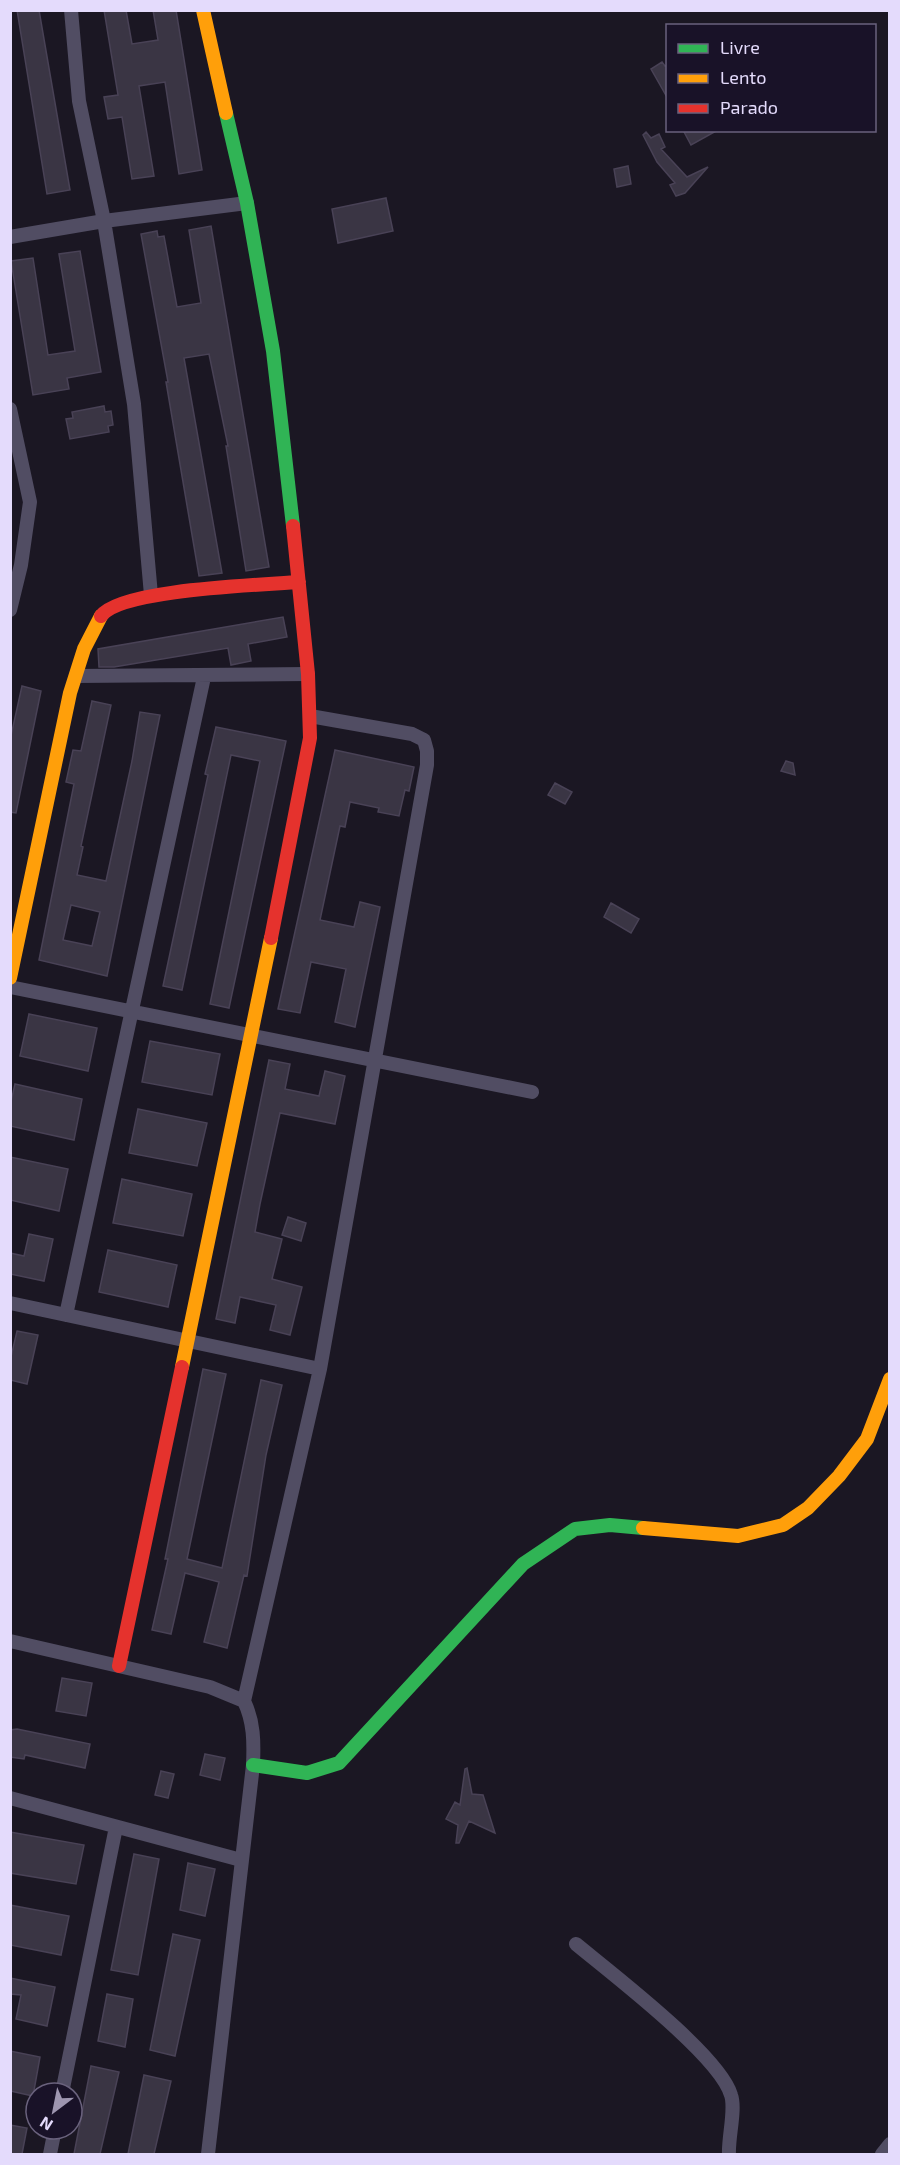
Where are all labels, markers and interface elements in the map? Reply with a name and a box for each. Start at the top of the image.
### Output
legend [666,24,876,132]
text: Livre [720,36,760,58]
text: Lento [720,66,766,88]
text: Parado [720,96,778,118]
north arrow [24,2081,84,2141]
text: N [36,2113,56,2135]

